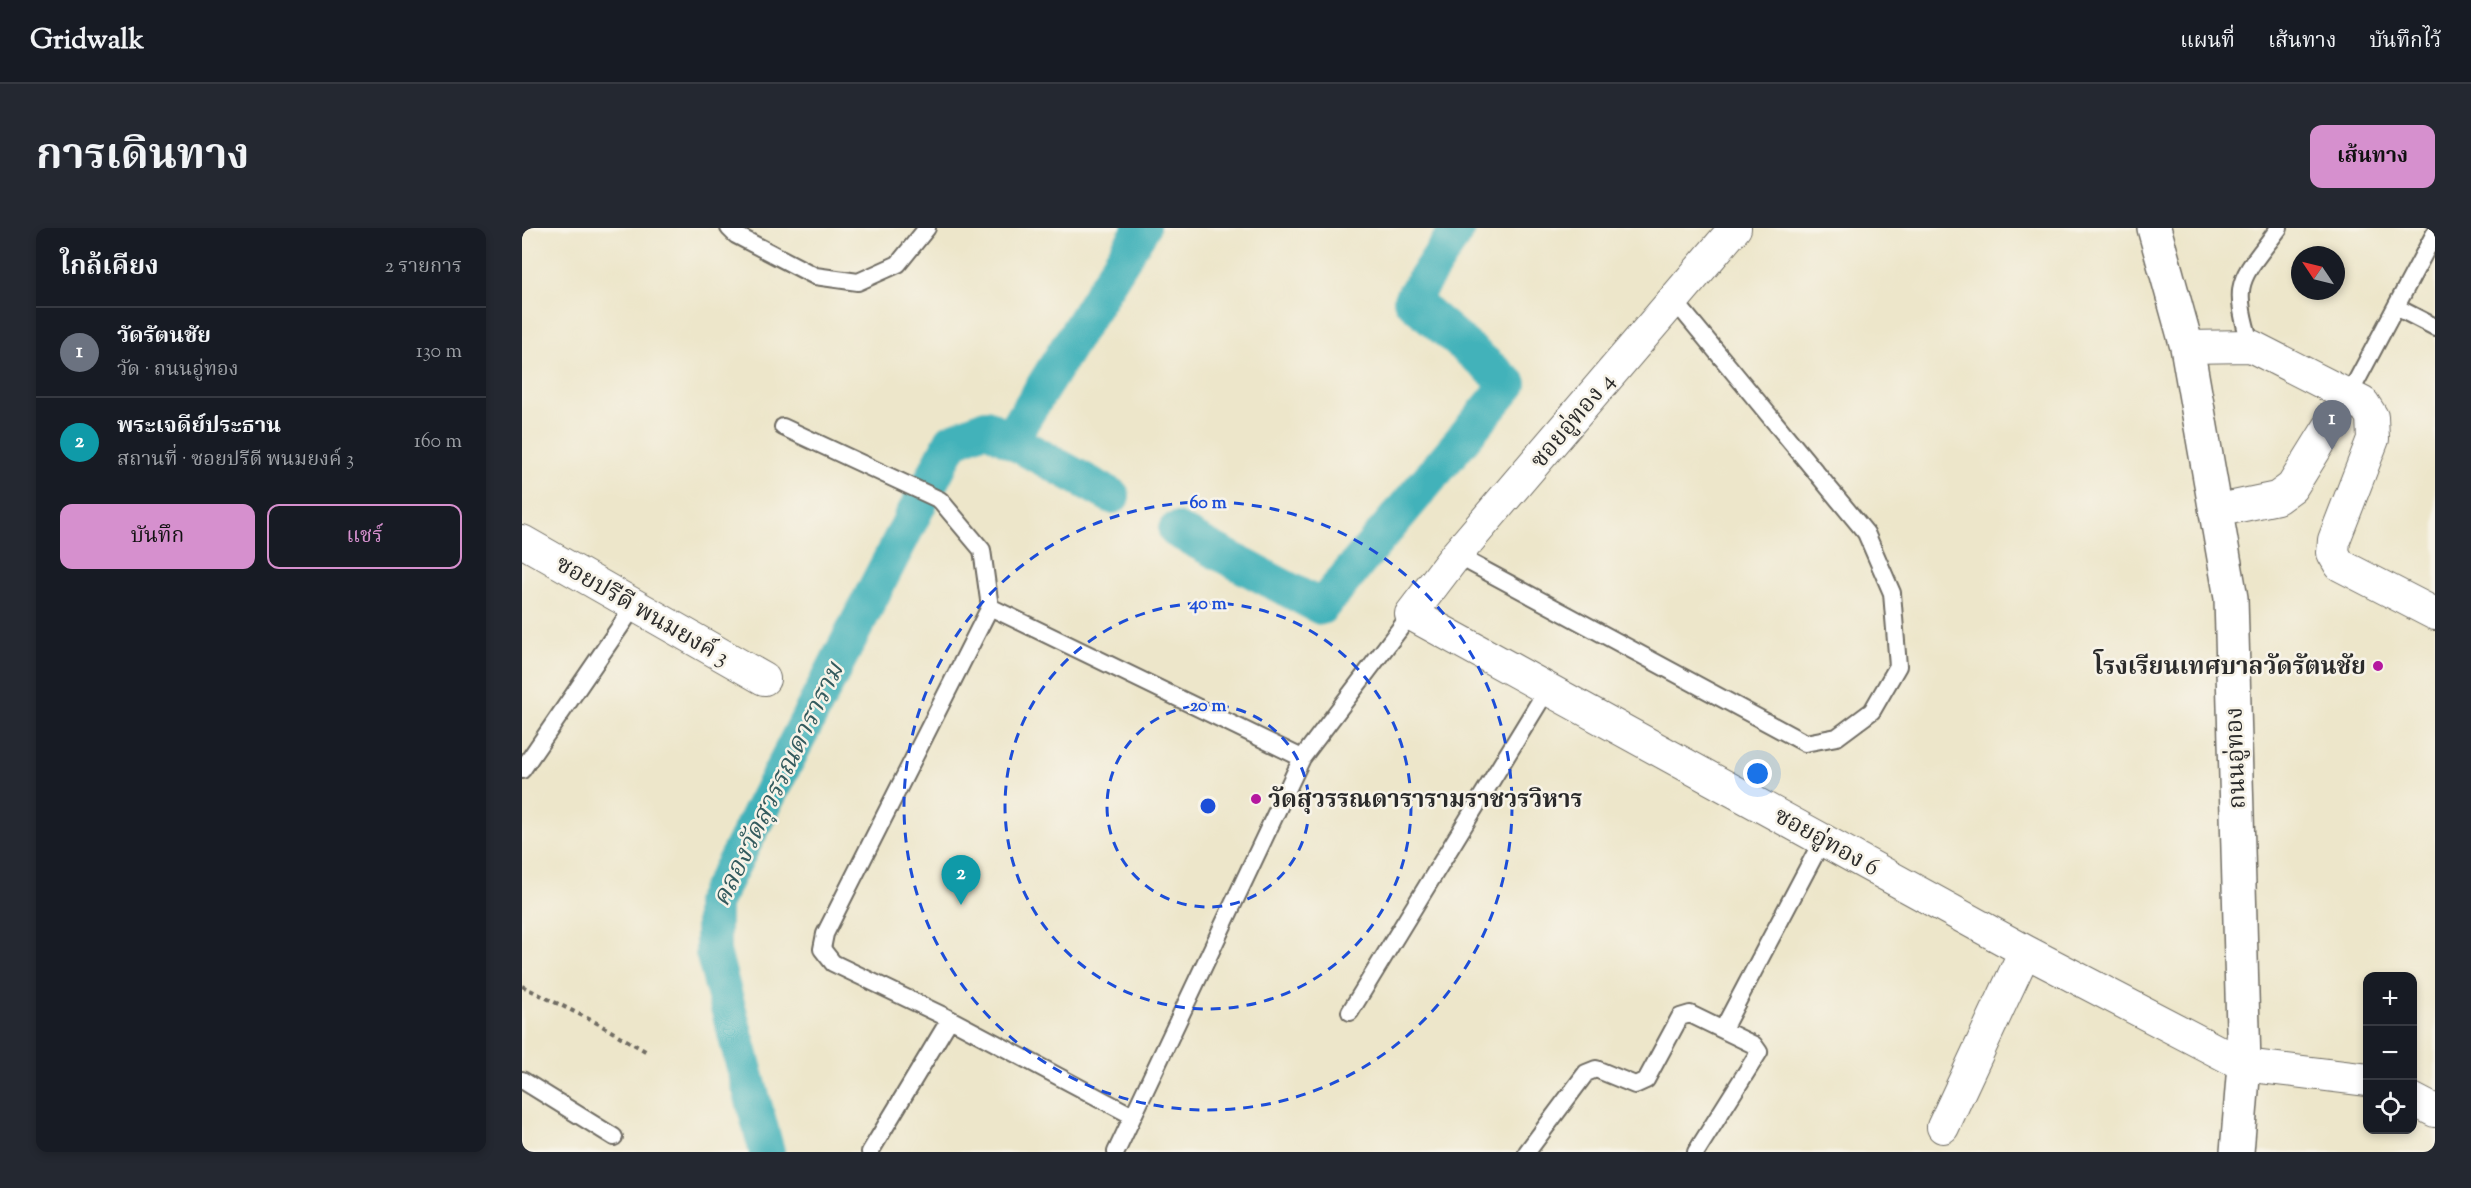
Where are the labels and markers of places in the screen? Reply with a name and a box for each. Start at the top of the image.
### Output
pin: 1 [2312,400,2352,450]
place label: โรงเรียนเทศบาลวัดรัตนชัย [2093,649,2366,685]
marker: โรงเรียนเทศบาลวัดรัตนชัย [2371,659,2385,673]
place label: วัดสุวรรณดารารามราชวรวิหาร [1268,784,1583,818]
marker: วัดสุวรรณดารารามราชวรวิหาร [1249,792,1263,806]
centre of rings [1198,796,1218,816]
pin: 2 [942,856,980,905]

